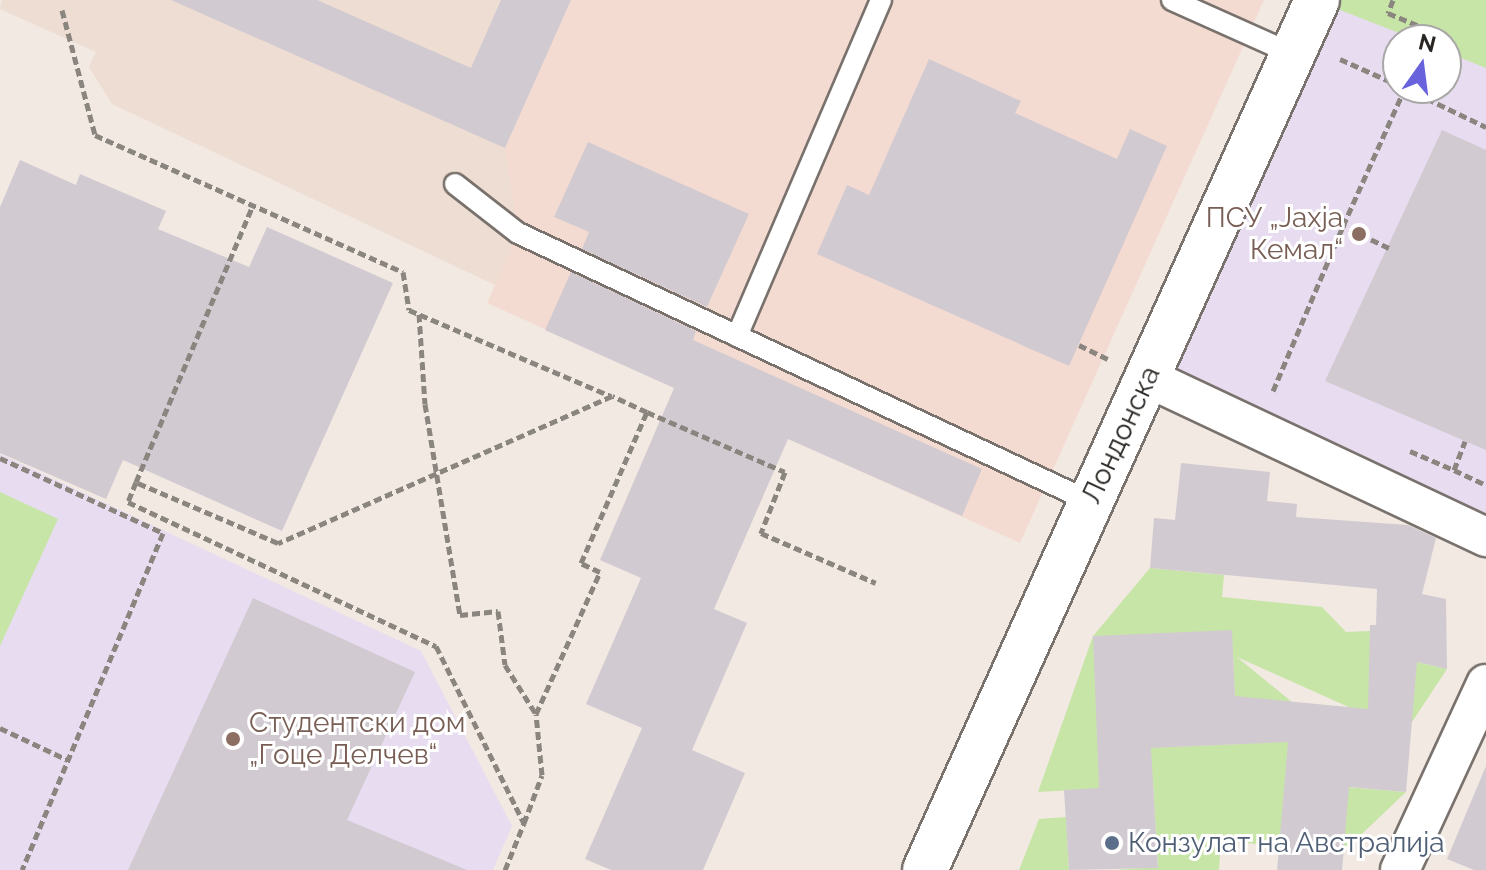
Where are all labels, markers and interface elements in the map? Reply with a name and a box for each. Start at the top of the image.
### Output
north arrow [1382,24,1462,104]
text: N [1416,28,1439,57]
place label: ПСУ „Јахја Кемал“ [1206,201,1343,267]
marker: ПСУ „Јахја Кемал“ [1350,225,1368,243]
street label: Лондонска [1075,361,1167,509]
place label: Студентски дом „Гоце Делчев“ [249,706,465,772]
marker: Студентски дом „Гоце Делчев“ [224,730,242,748]
place label: Конзулат на Австралија [1128,826,1445,860]
marker: Конзулат на Австралија [1103,834,1121,852]

